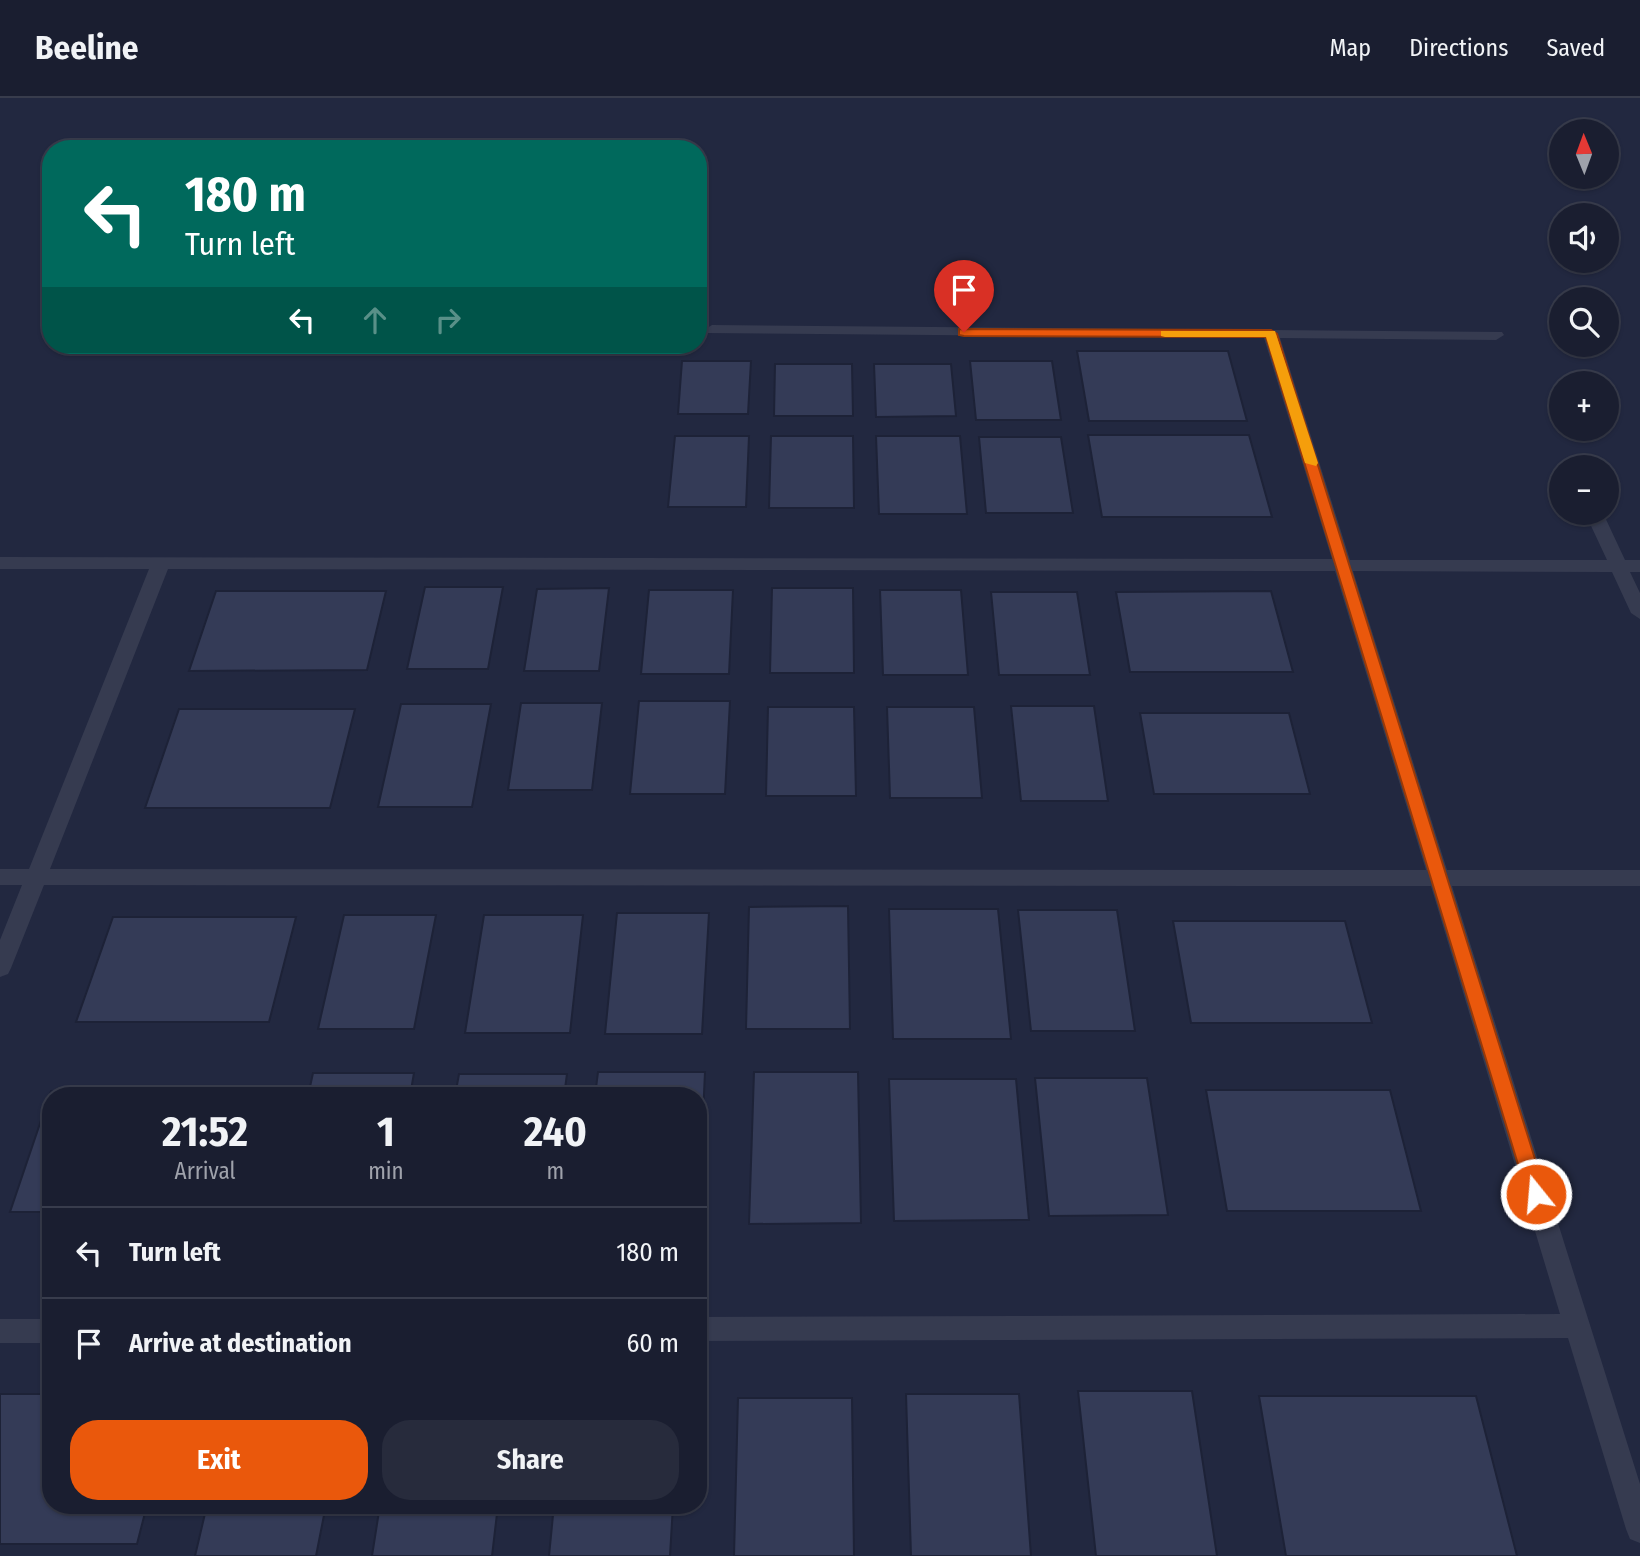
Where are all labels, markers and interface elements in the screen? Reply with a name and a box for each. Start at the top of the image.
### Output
text: Beeline [35,28,139,68]
text: Map [1330,34,1371,62]
text: Directions [1409,34,1508,62]
text: Saved [1546,34,1605,62]
north arrow [1549,119,1619,189]
map controls [1549,119,1619,525]
text: 180 m [185,165,306,224]
icon: left [70,168,161,259]
button: sound [1549,203,1619,273]
text: Turn left [185,225,295,263]
pin [934,260,994,332]
icon: arrive [945,271,983,309]
button: search [1549,287,1619,357]
icon: left [283,301,321,339]
icon: ahead [356,301,394,339]
icon: right [429,301,467,339]
button: + [1549,371,1619,441]
button: − [1549,455,1619,525]
text: 21:52 [162,1107,248,1157]
text: 1 [377,1107,395,1157]
text: 240 [524,1107,587,1157]
text: Arrival [175,1157,236,1185]
text: min [368,1157,404,1185]
text: m [547,1157,564,1185]
position arrow [1499,1157,1573,1231]
icon: left [70,1234,108,1272]
text: Turn left [129,1237,221,1268]
text: 180 m [616,1237,679,1268]
icon: arrive [70,1325,108,1363]
text: Arrive at destination [129,1328,352,1359]
text: 60 m [626,1328,679,1359]
button: Exit [70,1420,368,1500]
button: Share [382,1420,679,1500]

